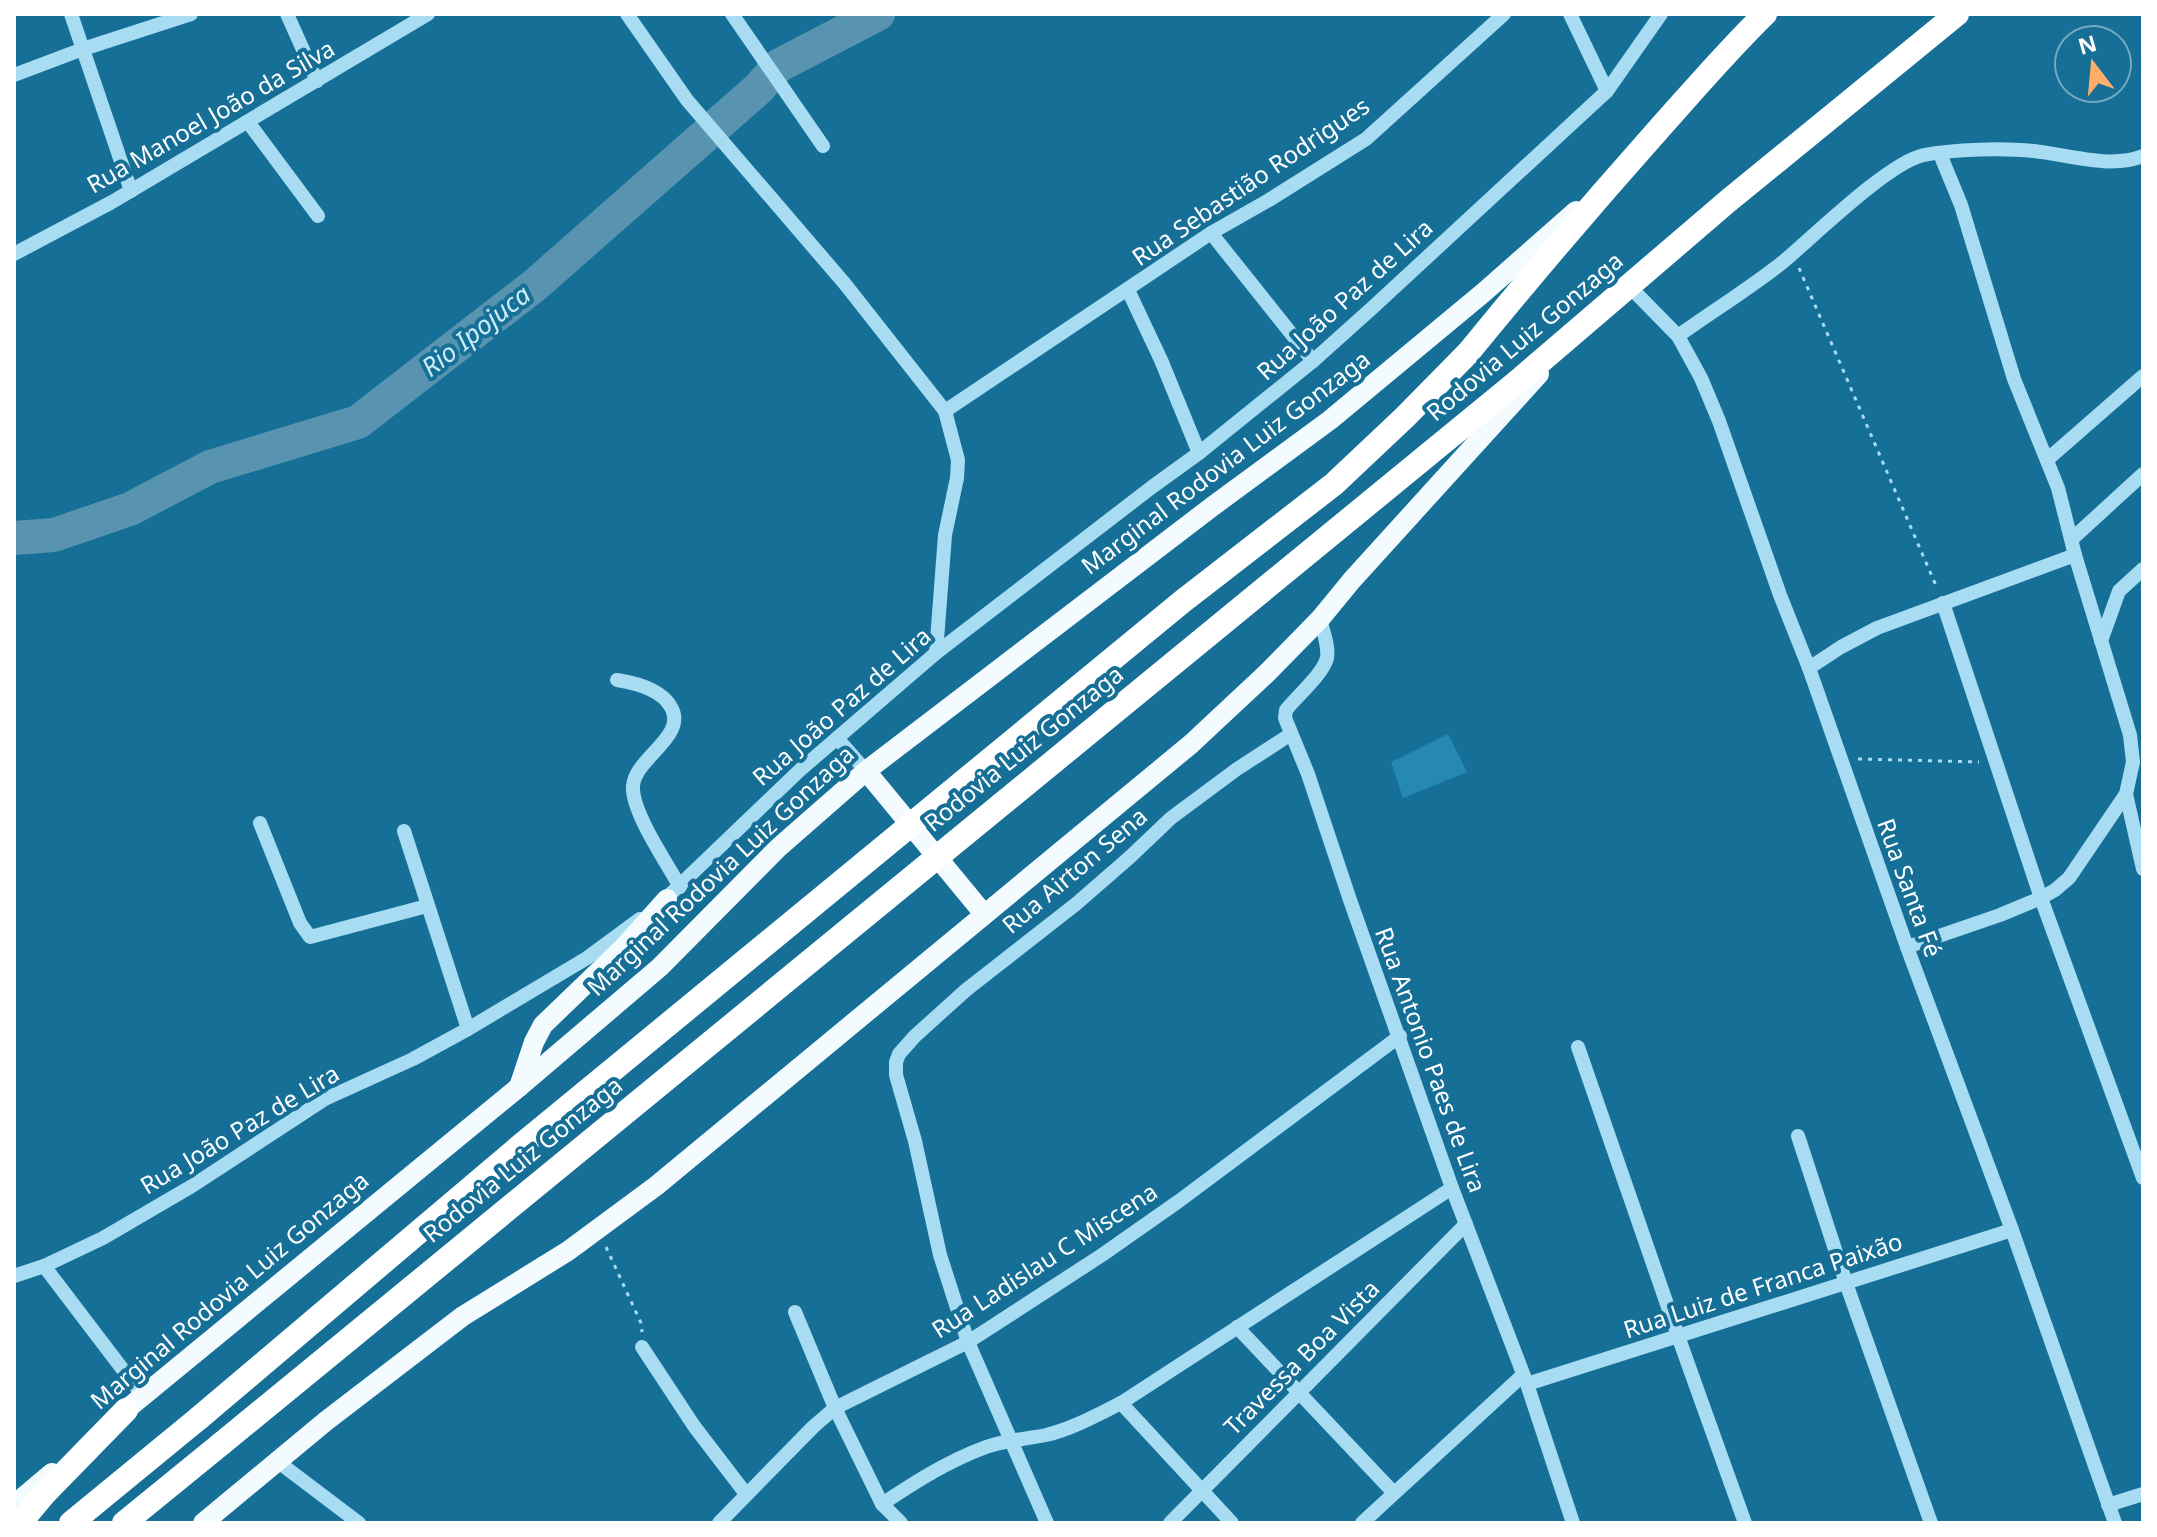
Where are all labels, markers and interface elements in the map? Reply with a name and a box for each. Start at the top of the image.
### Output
north arrow [2053,24,2133,104]
text: N [2074,27,2100,61]
street label: Rua Manoel João da Silva [80,31,340,200]
street label: Rua Sebastião Rodrigues [1125,89,1375,273]
street label: Rua João Paz de Lira [1249,211,1439,387]
street label: Rodovia Luiz Gonzaga [1419,244,1629,428]
water label: Rio Ipojuca [413,276,538,384]
street label: Marginal Rodovia Luiz Gonzaga [1074,342,1376,581]
street label: Rua João Paz de Lira [745,619,937,793]
street label: Rodovia Luiz Gonzaga [917,657,1130,838]
street label: Marginal Rodovia Luiz Gonzaga [579,737,861,1003]
street label: Rua Airton Sena [994,799,1154,940]
street label: Rua Santa Fé [1870,814,1951,961]
street label: Rua Antonio Paes de Lira [1368,922,1495,1197]
street label: Rua João Paz de Lira [134,1056,345,1201]
street label: Rodovia Luiz Gonzaga [416,1068,629,1249]
street label: Marginal Rodovia Luiz Gonzaga [83,1163,375,1416]
street label: Rua Ladislau C Miscena [925,1174,1163,1345]
street label: Rua Luiz de Franca Paixão [1619,1224,1906,1345]
street label: Travessa Boa Vista [1216,1272,1386,1442]

